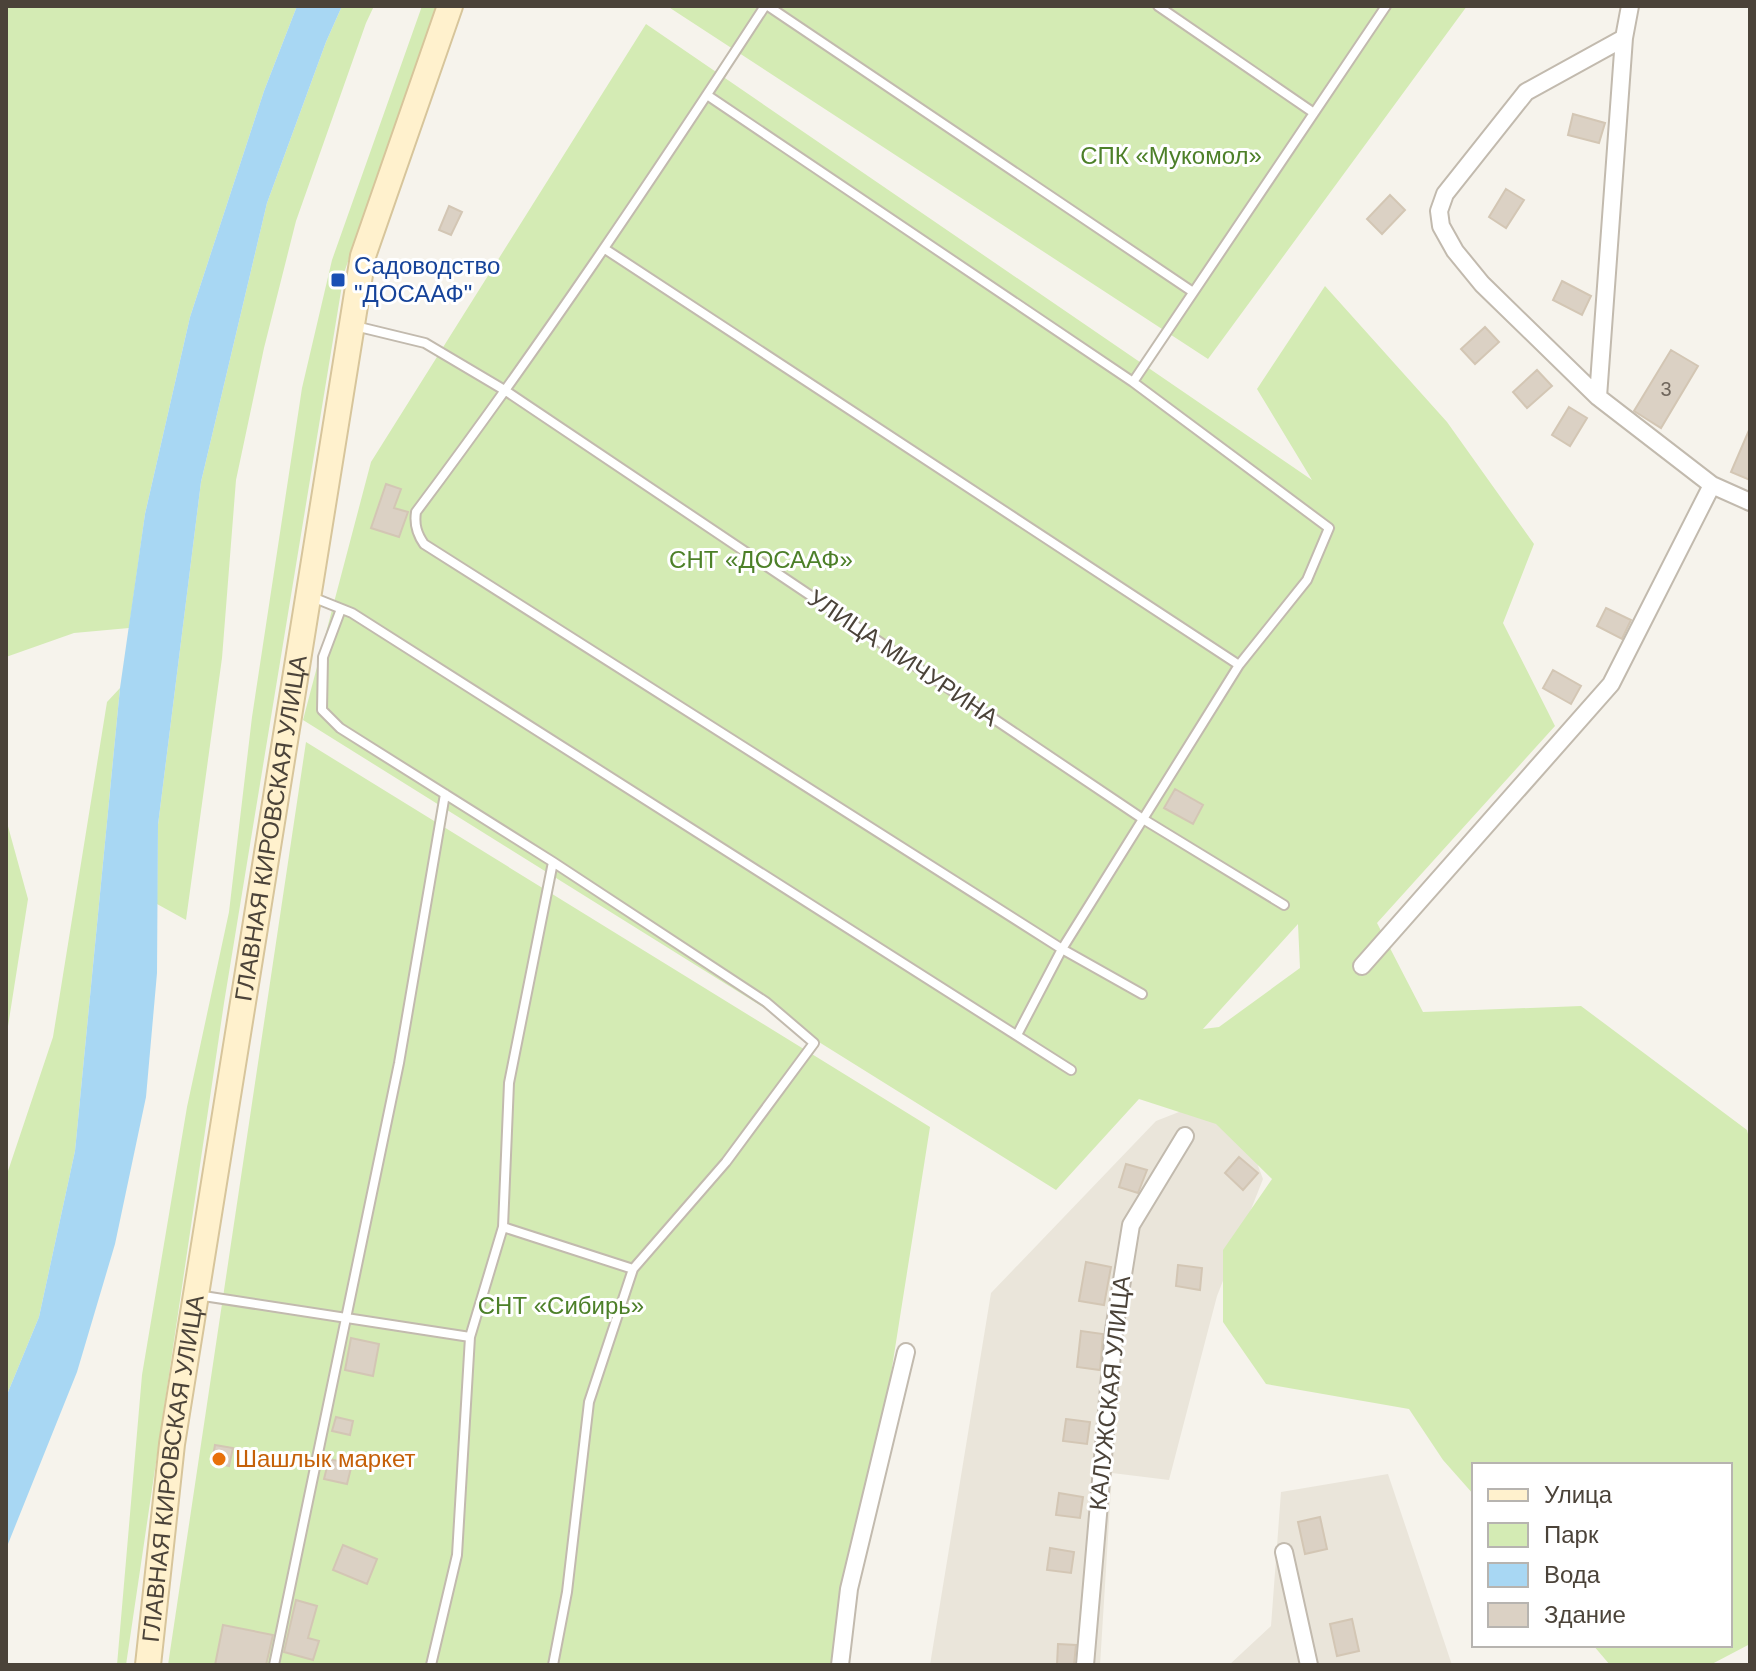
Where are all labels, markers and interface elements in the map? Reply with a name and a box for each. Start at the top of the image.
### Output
park label: СПК «Мукомол» [1080,142,1262,169]
place label: Садоводство "ДОСААФ" [354,252,500,307]
marker: Садоводство "ДОСААФ" [329,271,347,289]
house number: 3 [1660,378,1672,400]
park label: СНТ «ДОСААФ» [669,546,853,573]
street label: УЛИЦА МИЧУРИНА [803,584,1003,731]
street label: ГЛАВНАЯ КИРОВСКАЯ УЛИЦА [229,653,312,1003]
street label: КАЛУЖСКАЯ УЛИЦА [1084,1274,1135,1512]
park label: СНТ «Сибирь» [478,1292,644,1319]
street label: ГЛАВНАЯ КИРОВСКАЯ УЛИЦА [137,1293,209,1644]
place label: Шашлык маркет [235,1445,416,1472]
marker: Шашлык маркет [210,1450,228,1468]
legend [1472,1463,1732,1647]
text: Улица [1544,1481,1613,1508]
text: Парк [1544,1521,1599,1548]
text: Вода [1544,1561,1601,1588]
text: Здание [1544,1601,1626,1628]

